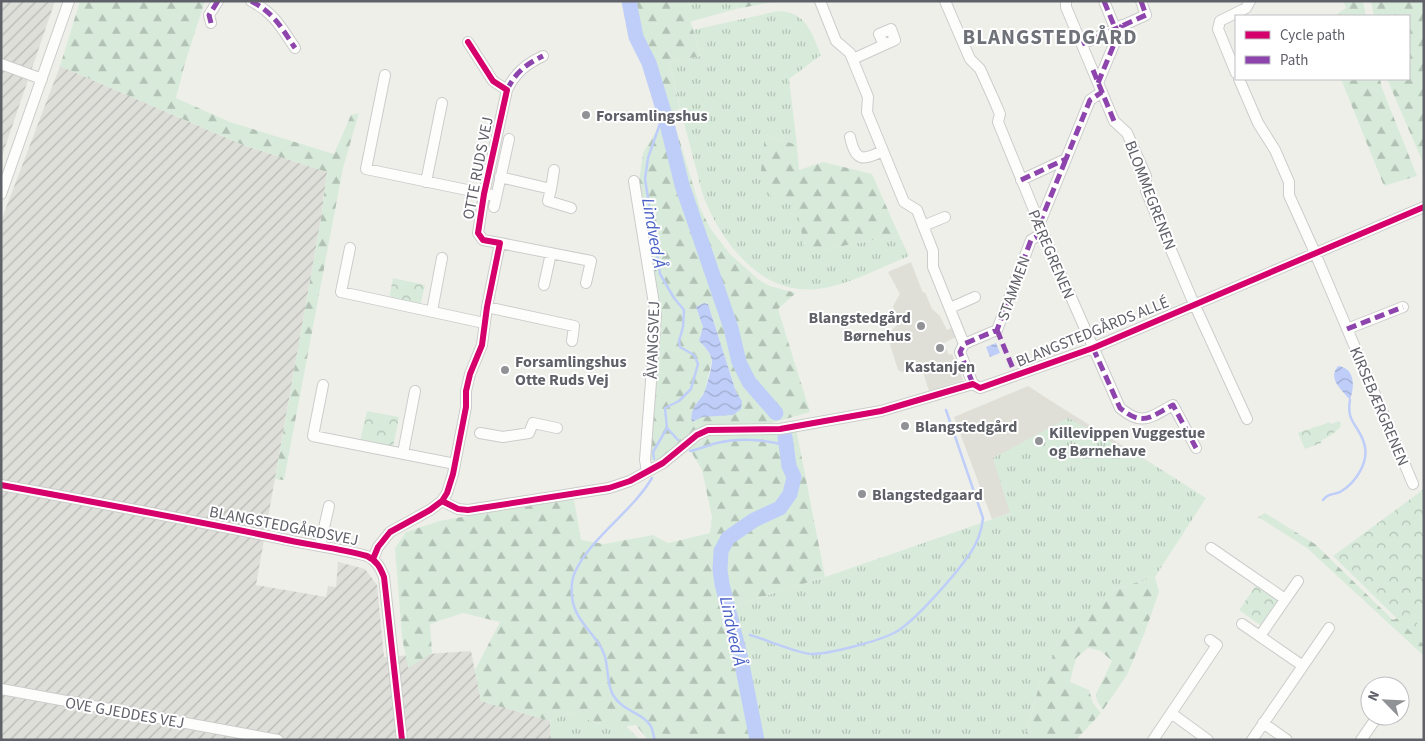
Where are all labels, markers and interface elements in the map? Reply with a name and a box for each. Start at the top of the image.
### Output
legend [1235,15,1410,80]
district label: BLANGSTEDGÅRD [962,22,1138,52]
text: Cycle path [1280,25,1345,46]
text: Path [1280,50,1308,71]
place label: Forsamlingshus [596,105,708,127]
marker: Forsamlingshus [580,109,592,121]
street label: OTTE RUDS VEJ [457,115,499,222]
street label: BLOMMEGRENEN [1119,137,1181,253]
water label: Lindved Å [635,196,672,270]
street label: PÆREGRENEN [1022,206,1080,302]
street label: STAMMEN [992,253,1036,324]
street label: BLANGSTEDGÅRDS ALLÉ [1013,291,1172,373]
street label: ÅVANGSVEJ [641,301,665,380]
place label: Blangstedgård Børnehus [809,307,911,347]
marker: Blangstedgård Børnehus [915,320,927,332]
marker: Kastanjen [934,342,946,354]
street label: KIRSEBÆRGRENEN [1344,343,1414,469]
place label: Forsamlingshus Otte Ruds Vej [515,351,627,391]
place label: Kastanjen [905,356,975,378]
marker: Forsamlingshus Otte Ruds Vej [499,364,511,376]
place label: Blangstedgård [915,416,1018,438]
marker: Blangstedgård [899,420,911,432]
place label: Killevippen Vuggestue og Børnehave [1049,422,1205,462]
marker: Killevippen Vuggestue og Børnehave [1033,435,1045,447]
place label: Blangstedgaard [872,484,983,506]
marker: Blangstedgaard [856,488,868,500]
street label: BLANGSTEDGÅRDSVEJ [207,501,360,551]
water label: Lindved Å [713,594,752,668]
north arrow [1360,676,1410,726]
text: N [1363,688,1385,704]
street label: OVE GJEDDES VEJ [64,692,186,734]

